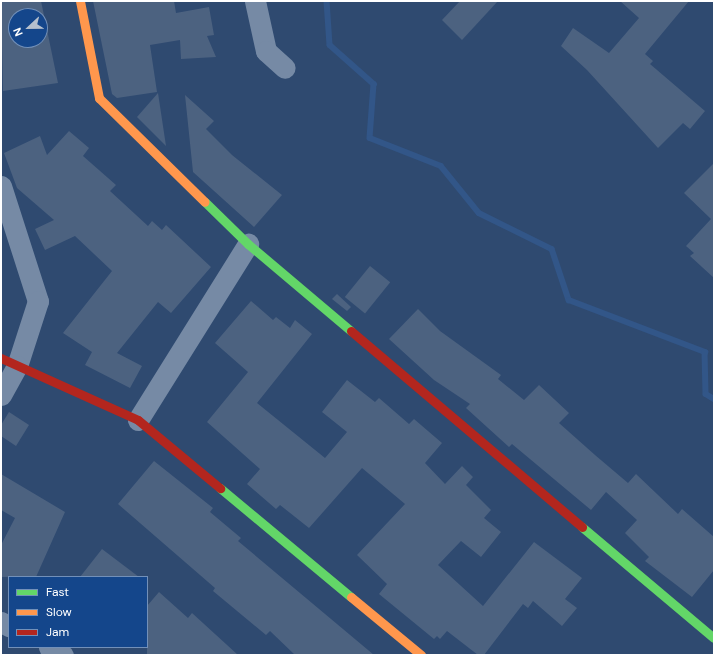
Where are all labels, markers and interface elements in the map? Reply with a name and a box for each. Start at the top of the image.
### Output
north arrow [8,8,48,48]
text: N [10,26,26,38]
legend [8,576,148,648]
text: Fast [46,584,69,600]
text: Slow [46,604,72,620]
text: Jam [46,624,69,640]

